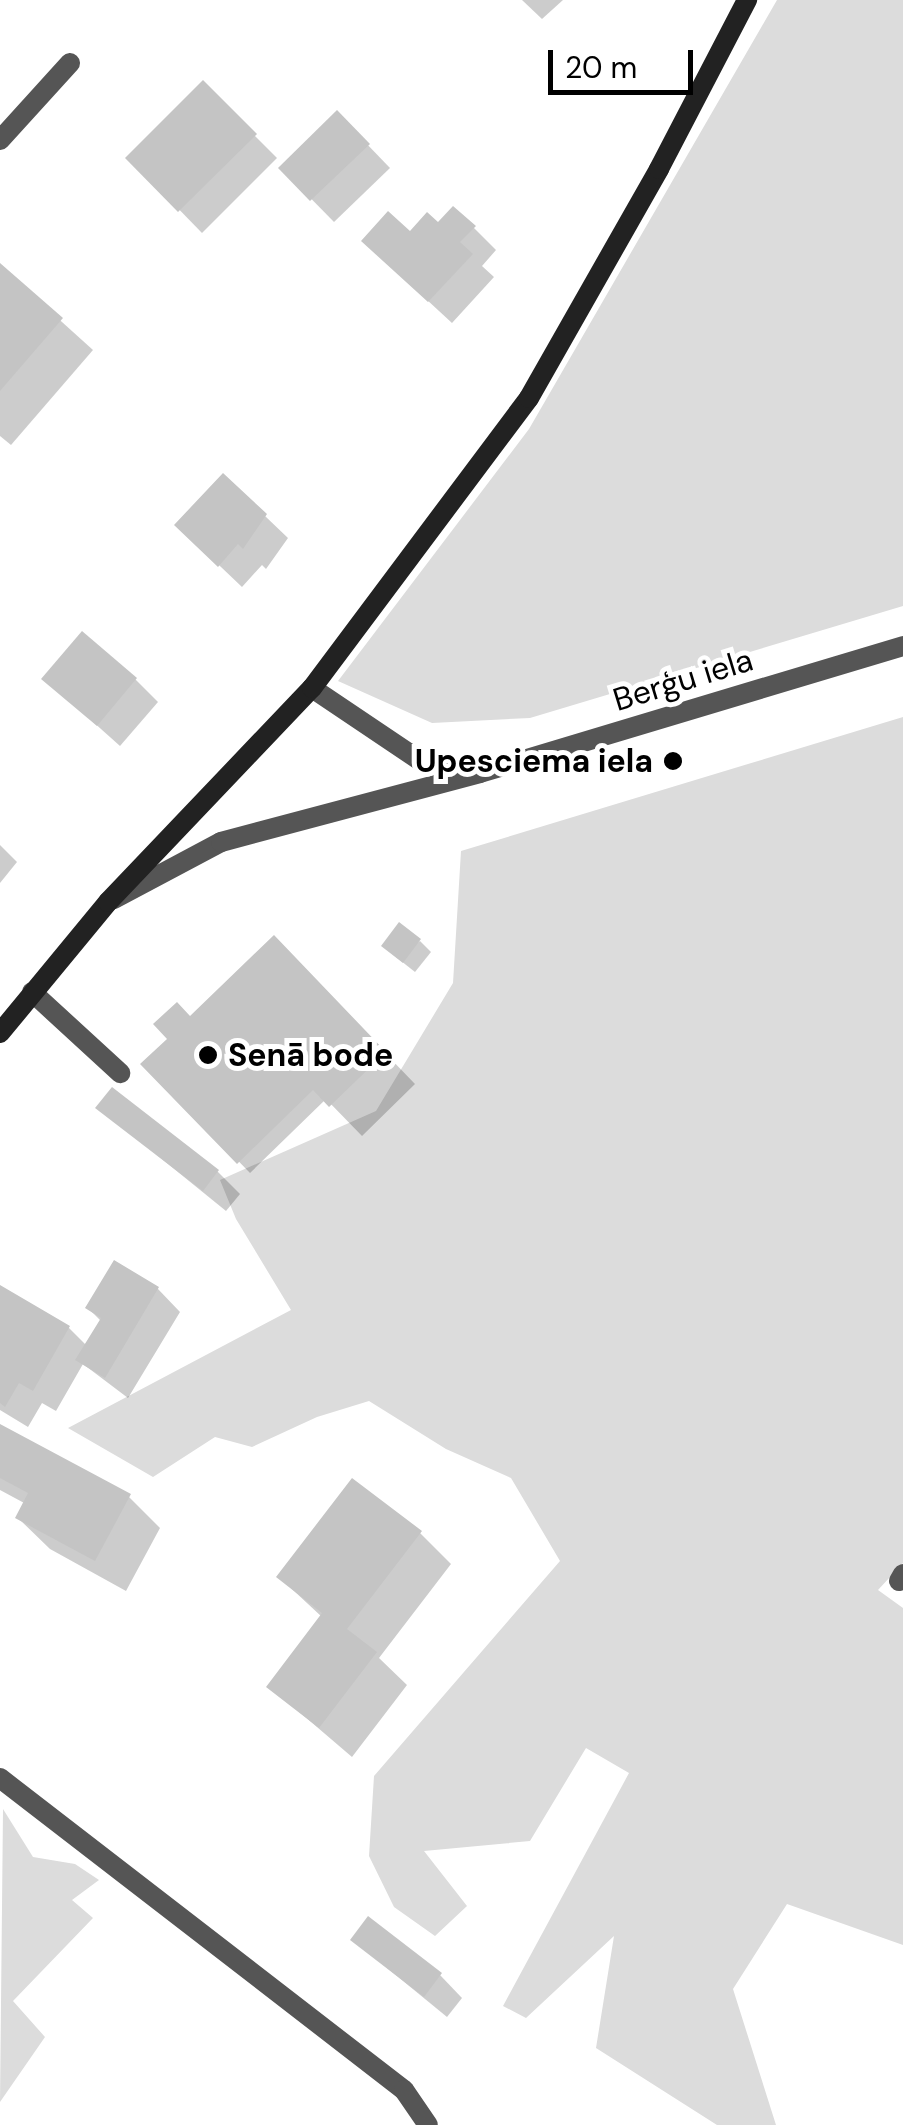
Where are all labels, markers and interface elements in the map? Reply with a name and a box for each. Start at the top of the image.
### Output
scale bar [553,30,698,92]
text: 20 m [565,48,637,87]
street label: Berģu iela [609,641,757,719]
place label: Upesciema iela [415,742,653,780]
marker: Upesciema iela [662,750,684,772]
place label: Senā bode [228,1036,393,1074]
marker: Senā bode [197,1044,219,1066]

